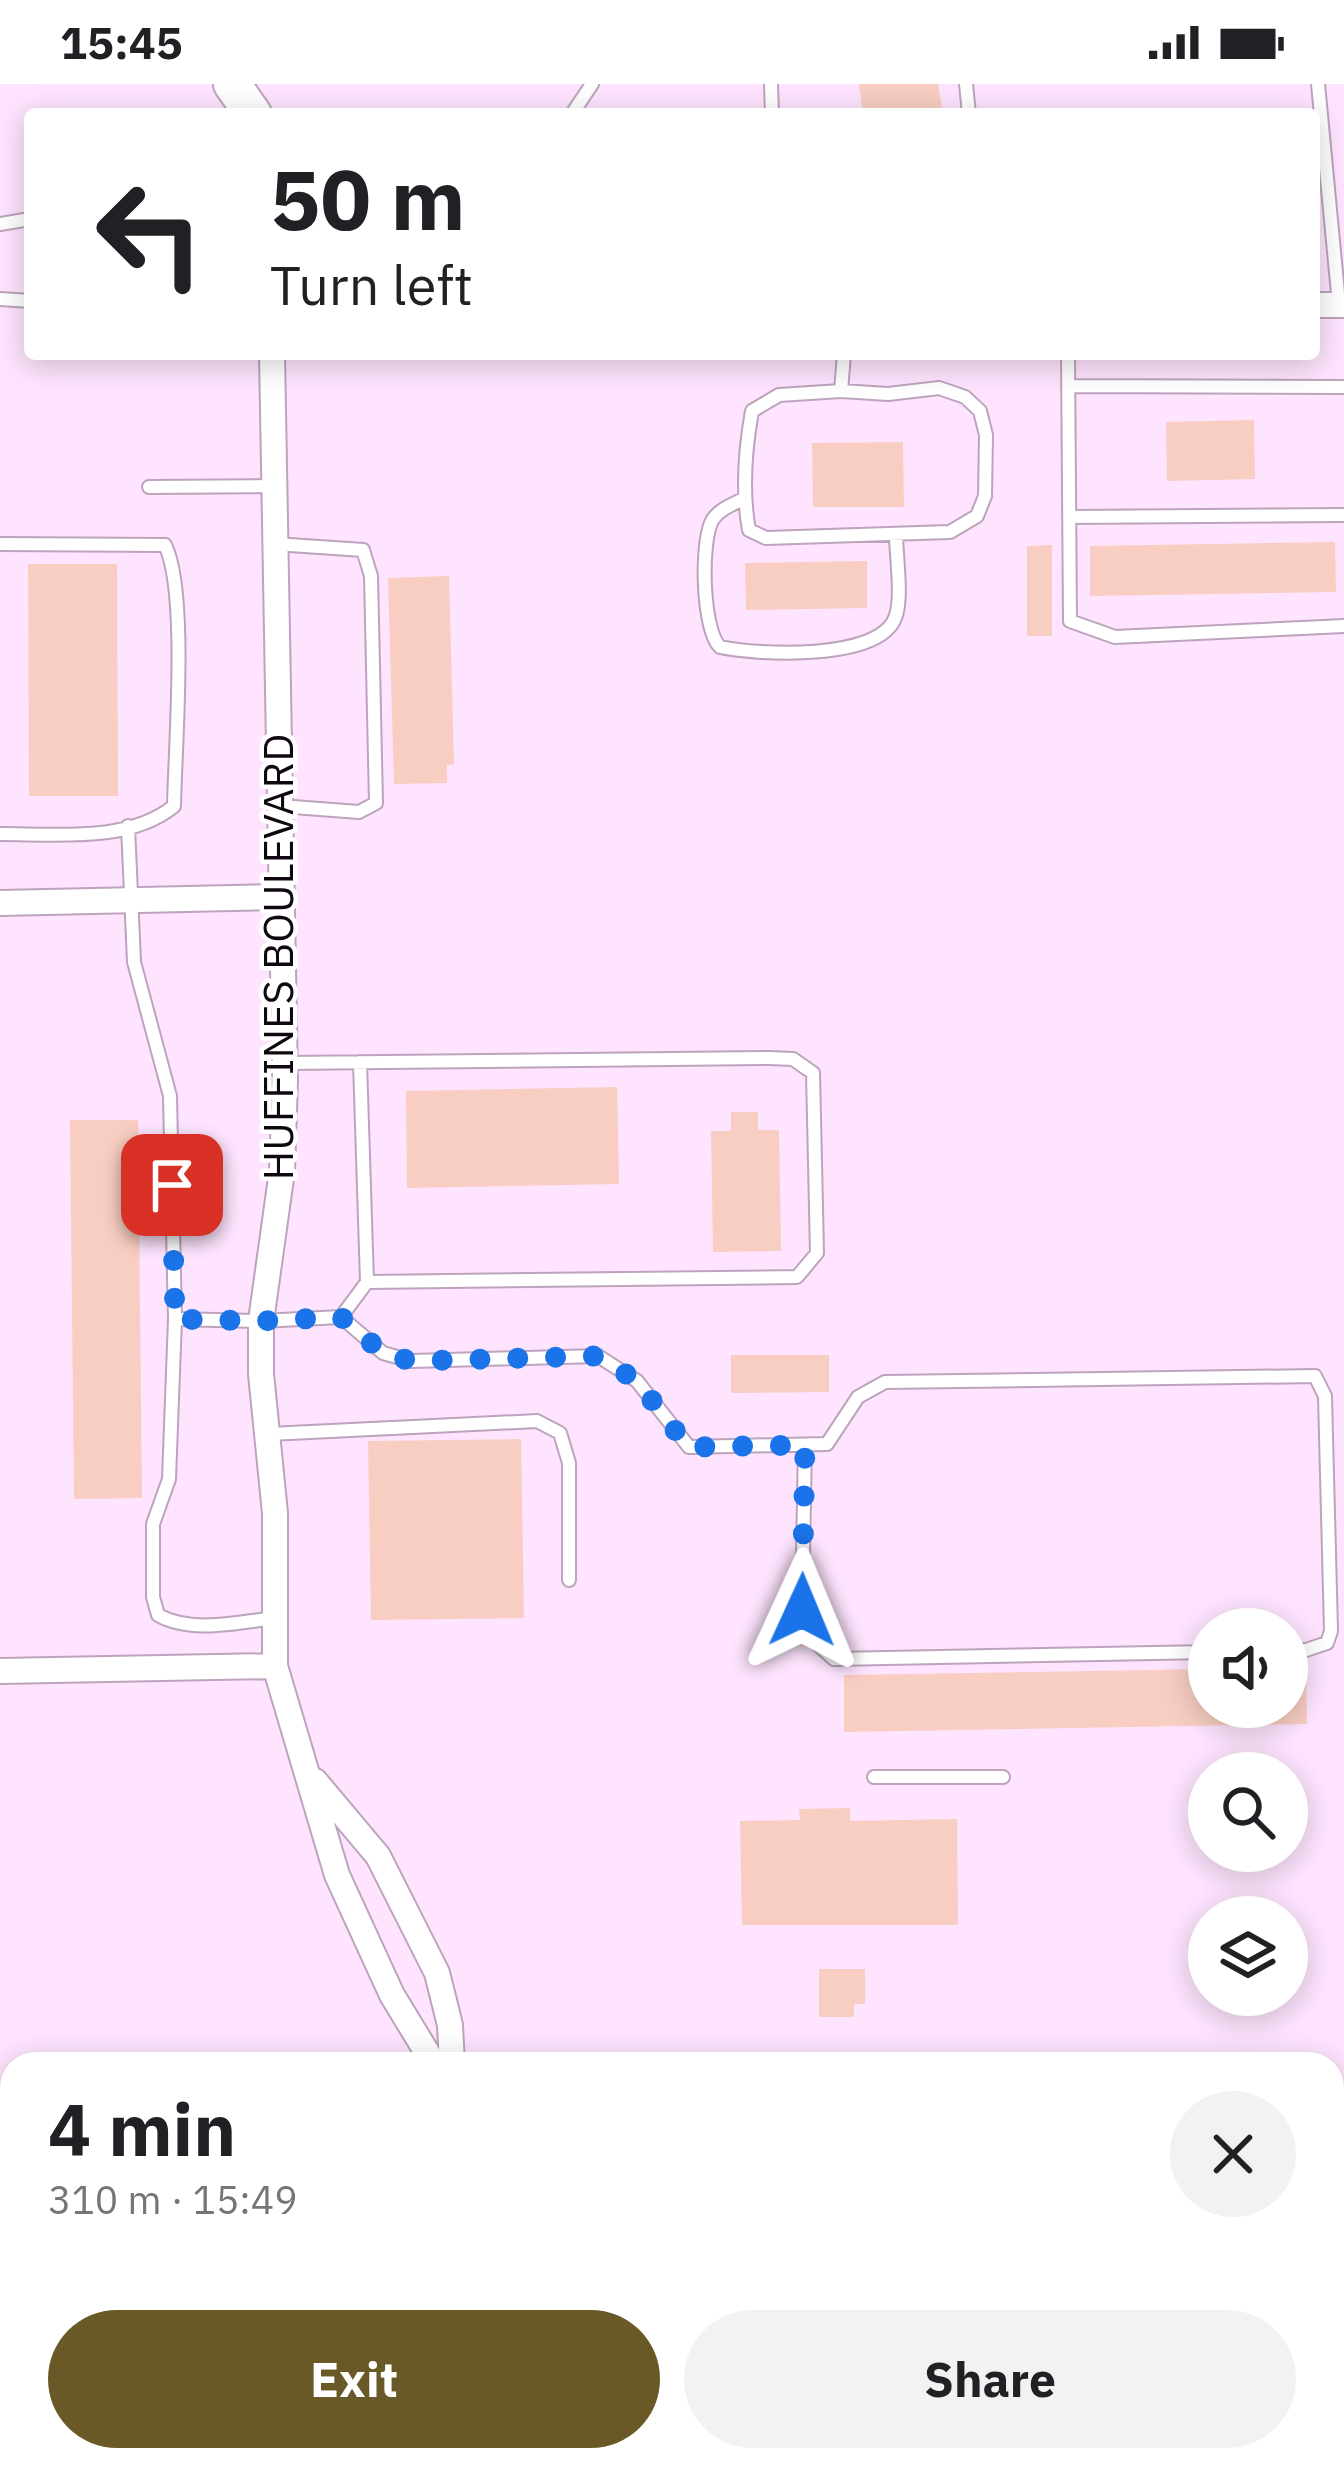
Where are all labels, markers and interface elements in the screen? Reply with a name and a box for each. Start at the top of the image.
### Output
text: 15:45 [60,13,183,71]
text: 50 m [270,144,466,253]
icon: left [72,156,228,312]
text: Turn left [270,250,473,320]
street label: HUFFINES BOULEVARD [250,733,305,1181]
pin [121,1134,223,1236]
icon: arrive [139,1152,205,1218]
position arrow [739,1547,865,1673]
map controls [1188,1608,1308,2016]
button: sound [1188,1608,1308,1728]
button: search [1188,1752,1308,1872]
button: layers [1188,1896,1308,2016]
text: 4 min [48,2082,236,2176]
button: close [1170,2091,1296,2217]
text: 310 m · 15:49 [48,2174,298,2225]
button: Exit [48,2310,660,2448]
button: Share [684,2310,1296,2448]

